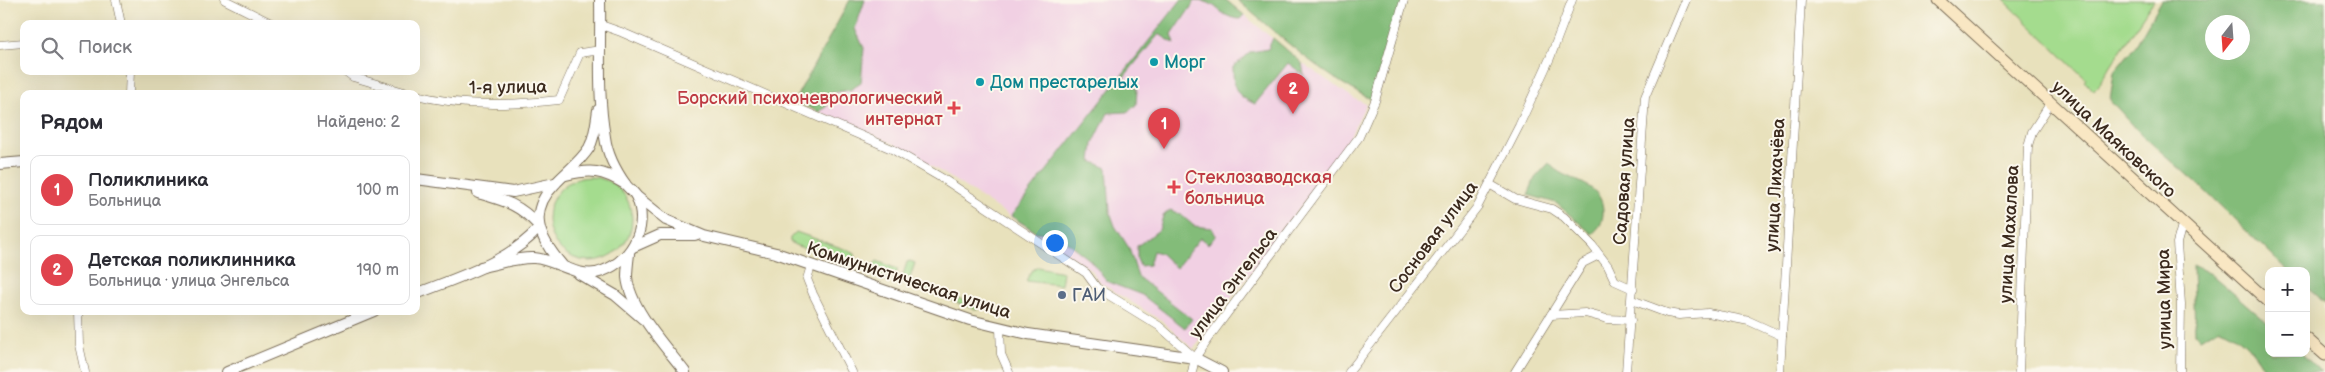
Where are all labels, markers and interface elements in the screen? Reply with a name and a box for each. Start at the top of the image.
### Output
north arrow [2205,15,2250,60]
search box [20,20,420,75]
icon: search [38,34,66,62]
text: Поиск [78,36,132,59]
place label: Морг [1164,52,1206,73]
marker: Морг [1148,56,1160,68]
place label: Дом престарелых [990,72,1138,93]
pin: 2 [1277,73,1309,114]
street label: 1-я улица [469,76,548,99]
marker: Дом престарелых [974,76,986,88]
street label: улица Маяковского [2047,76,2180,202]
place label: Борский психоневрологический интернат [677,88,944,130]
marker: Борский психоневрологический интернат [947,101,961,115]
pin: 1 [1148,108,1180,149]
text: Рядом [40,110,103,135]
text: Найдено: 2 [316,113,400,132]
street label: Садовая улица [1610,116,1639,246]
street label: улица Лихачёва [1762,117,1790,252]
street label: улица Махалова [1995,164,2024,304]
place label: Стеклозаводская больница [1185,167,1332,209]
text: Поликлиника [88,169,208,192]
street label: Сосновая улица [1384,177,1483,297]
marker: Стеклозаводская больница [1167,180,1181,194]
text: 1 [54,181,60,200]
text: 100 m [356,181,399,200]
text: Больница [88,192,161,211]
street label: улица Энгельса [1185,224,1282,343]
your location [1042,230,1068,256]
street label: Коммунистическая улица [804,238,1014,324]
street label: улица Мира [2153,248,2176,349]
text: Детская поликлинника [88,249,296,272]
text: 2 [52,261,62,280]
text: 190 m [357,261,399,280]
map controls [2265,267,2310,357]
button: + [2265,267,2310,312]
text: Больница · улица Энгельса [88,272,290,291]
place label: ГАИ [1072,285,1106,306]
marker: ГАИ [1056,289,1068,301]
button: − [2265,312,2310,357]

